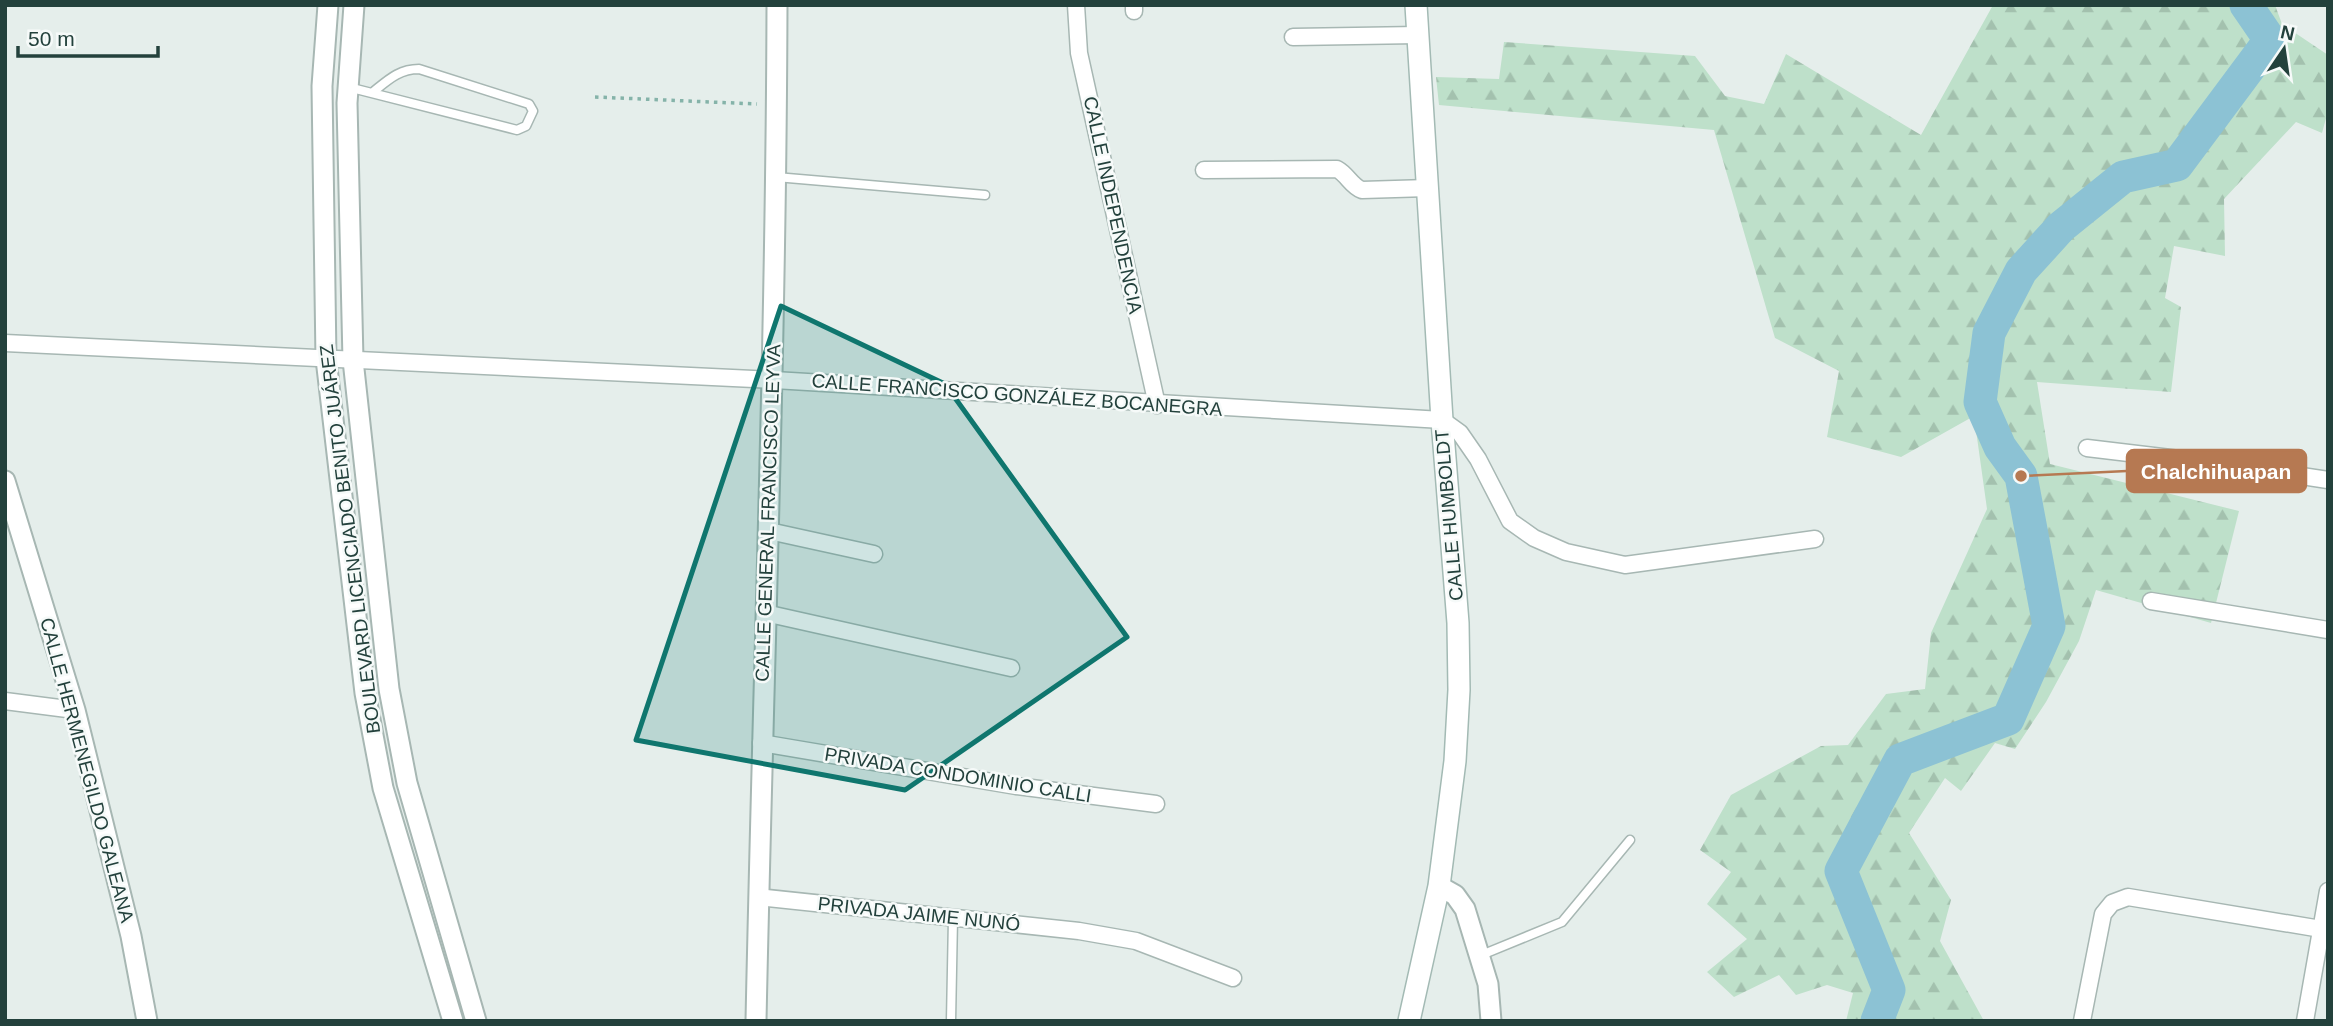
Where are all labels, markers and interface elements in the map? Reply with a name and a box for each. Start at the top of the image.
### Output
scale bar [18,14,158,58]
north arrow [2249,14,2319,84]
text: N [2279,21,2297,45]
text: 50 m [28,27,75,50]
street label: CALLE INDEPENDENCIA [1080,94,1146,316]
street label: BOULEVARD LICENCIADO BENITO JUÁREZ [316,343,384,735]
street label: CALLE GENERAL FRANCISCO LEYVA [752,343,784,682]
street label: CALLE FRANCISCO GONZÁLEZ BOCANEGRA [811,370,1223,420]
street label: CALLE HUMBOLDT [1431,428,1467,602]
callout: Chalchihuapan [2127,450,2306,492]
text: Chalchihuapan [2141,460,2291,483]
street label: CALLE HERMENEGILDO GALEANA [36,615,138,925]
street label: PRIVADA CONDOMINIO CALLI [823,744,1093,806]
street label: PRIVADA JAIME NUNÓ [817,893,1021,935]

